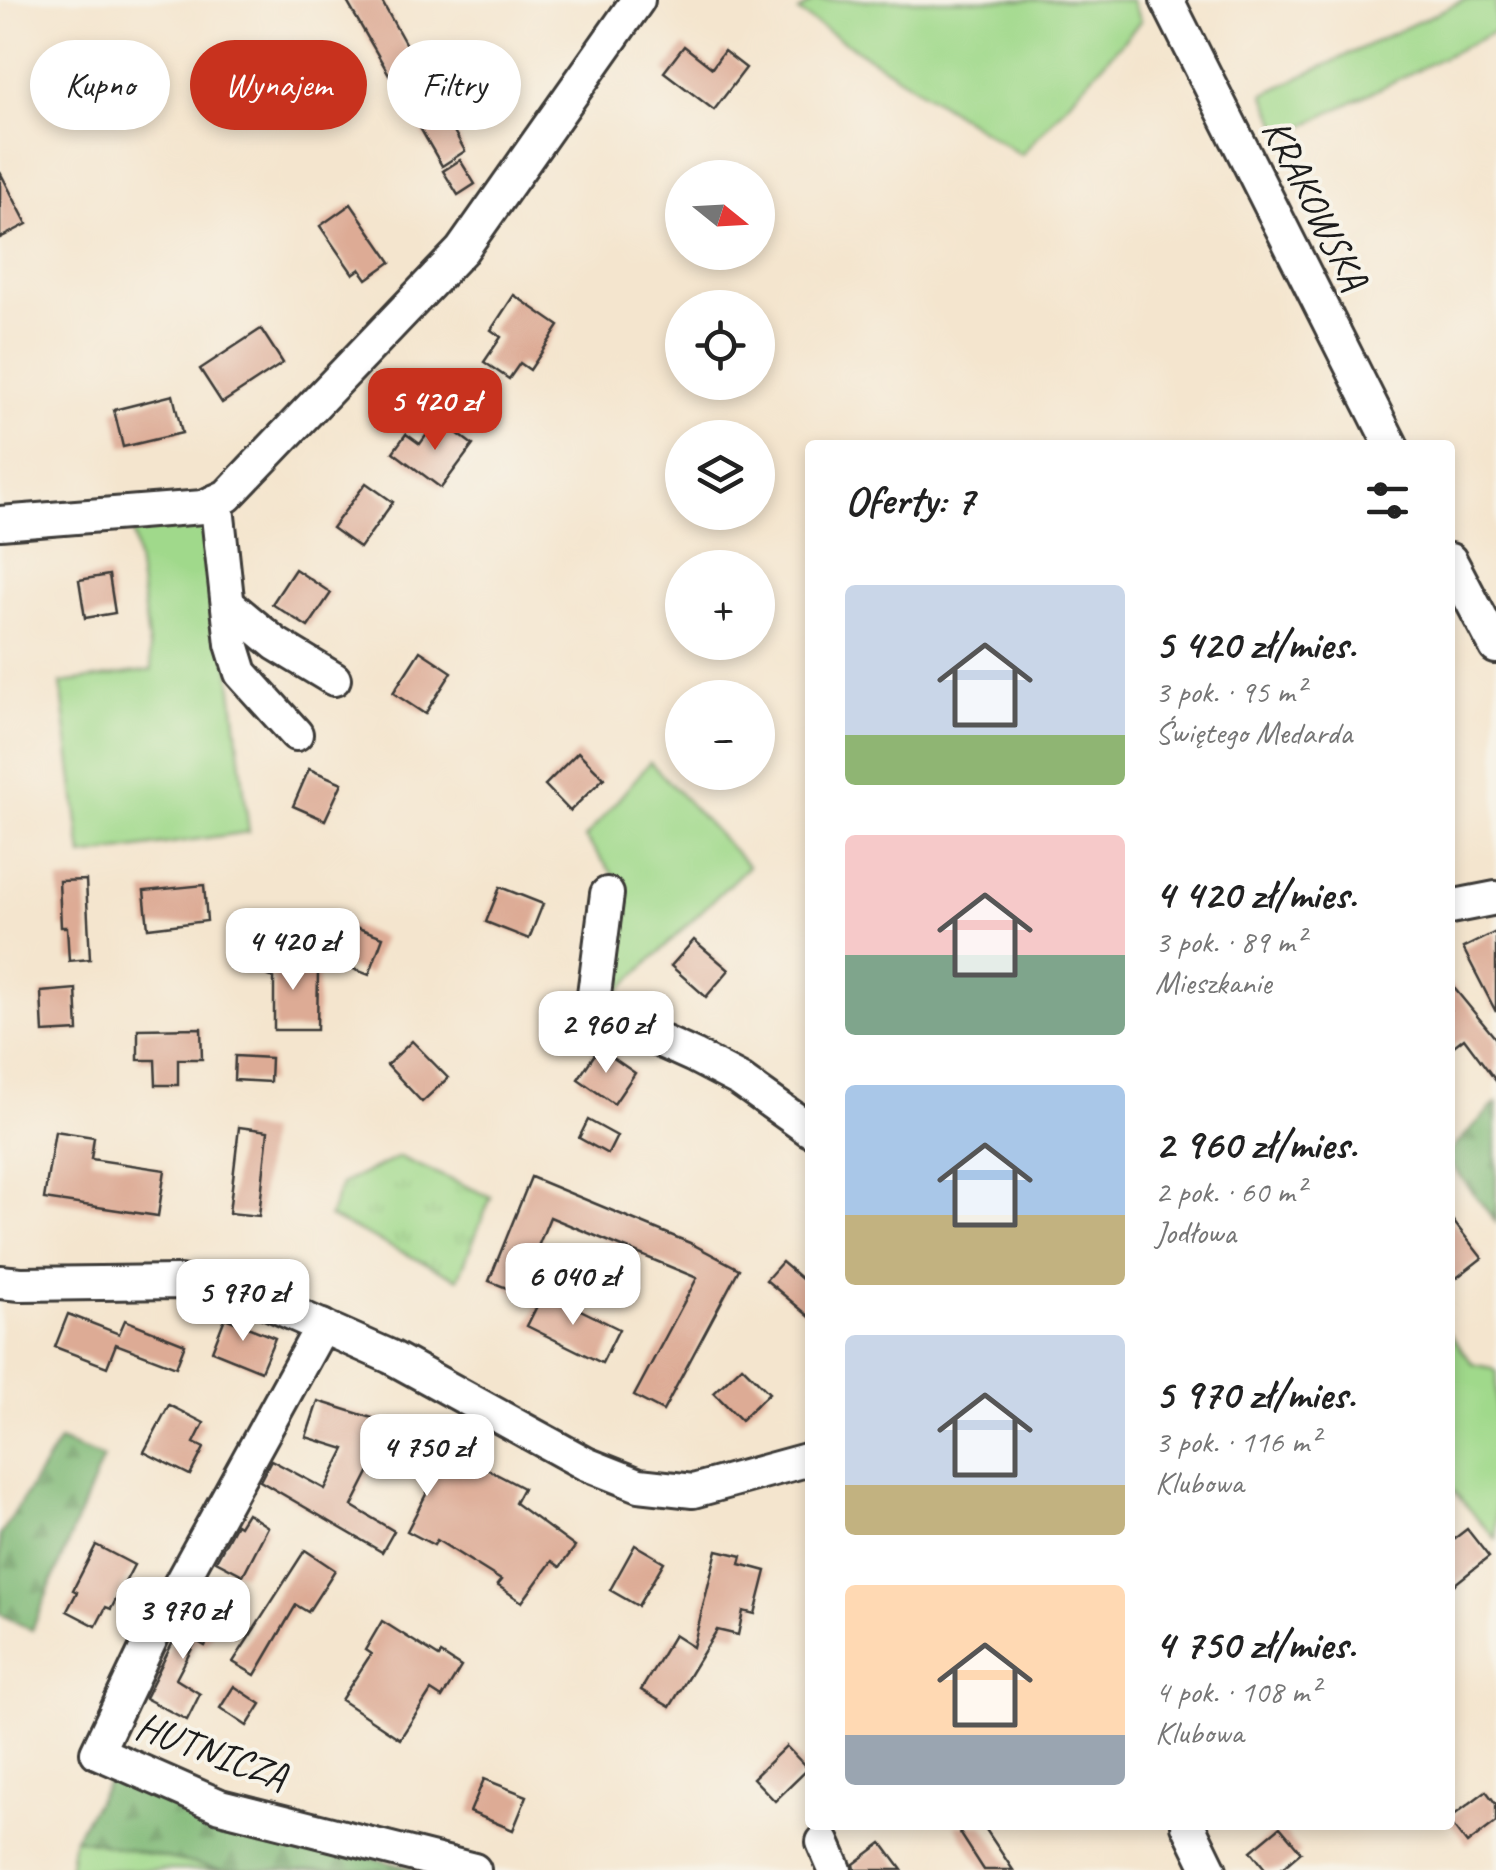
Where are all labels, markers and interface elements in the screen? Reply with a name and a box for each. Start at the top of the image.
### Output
chip: Kupno [30,40,170,130]
chip: Wynajem [190,40,367,130]
chip: Filtry [387,40,521,130]
street label: KRAKOWSKA [1251,111,1380,299]
north arrow [665,160,775,270]
map controls [665,160,775,790]
button: locate [665,290,775,400]
pin: 5 420 zł [332,368,538,453]
text: 5 420 zł [390,380,480,421]
button: layers [665,420,775,530]
icon: filters [1360,473,1415,528]
text: Oferty: 7 [845,474,974,527]
button: + [665,550,775,660]
text: 5 420 zł/mies. [1155,618,1356,671]
icon: home [925,625,1045,745]
text: 3 pok. · 95 m² [1155,671,1305,712]
button: − [665,680,775,790]
text: Świętego Medarda [1155,712,1352,753]
text: 4 420 zł/mies. [1155,868,1357,921]
icon: home [925,875,1045,995]
pin: 4 420 zł [190,908,396,993]
text: 4 420 zł [248,920,338,961]
text: 3 pok. · 89 m² [1155,921,1305,962]
text: Mieszkanie [1155,962,1271,1003]
pin: 2 960 zł [503,991,709,1076]
text: 2 960 zł [561,1003,651,1044]
text: 2 960 zł/mies. [1155,1118,1357,1171]
icon: home [925,1125,1045,1245]
text: 2 pok. · 60 m² [1155,1171,1305,1212]
text: Jodłowa [1155,1212,1236,1253]
pin: 6 040 zł [470,1243,676,1328]
text: 6 040 zł [527,1255,619,1296]
pin: 5 970 zł [140,1259,346,1344]
text: 5 970 zł [198,1271,288,1312]
text: 5 970 zł/mies. [1155,1368,1355,1421]
icon: home [925,1375,1045,1495]
pin: 4 750 zł [324,1414,530,1499]
text: 3 pok. · 116 m² [1155,1421,1319,1462]
text: 4 750 zł [382,1426,472,1467]
text: Klubowa [1155,1462,1243,1503]
pin: 3 970 zł [80,1577,286,1662]
text: 3 970 zł [138,1589,228,1630]
text: 4 750 zł/mies. [1155,1618,1356,1671]
icon: home [925,1625,1045,1745]
text: 4 pok. · 108 m² [1155,1671,1319,1712]
street label: HUTNICZA [129,1701,295,1802]
text: Klubowa [1155,1712,1243,1753]

